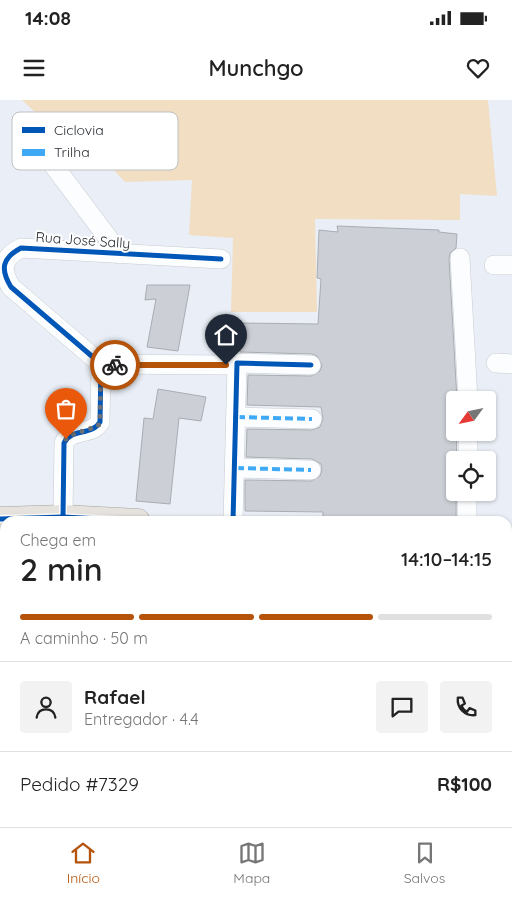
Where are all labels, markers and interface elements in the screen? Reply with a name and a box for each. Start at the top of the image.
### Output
text: 14:08 [25,6,71,30]
icon: menu [20,54,48,82]
text: Munchgo [208,54,304,82]
icon: heart [464,54,492,82]
legend [12,112,178,170]
text: Ciclovia [54,121,104,139]
text: Trilha [54,143,90,161]
street label: Rua José Sally [35,228,131,252]
pin [205,314,247,365]
icon: home [212,321,240,349]
courier [90,340,140,390]
icon: bike [101,351,129,379]
pin [45,388,87,439]
north arrow [446,391,496,441]
map controls [446,391,496,501]
icon: bag [52,395,80,423]
button: locate [446,451,496,501]
text: Chega em [20,530,96,550]
text: 14:10–14:15 [401,547,492,571]
text: 2 min [20,549,103,589]
text: A caminho · 50 m [20,628,148,648]
button: person [20,681,72,733]
button: chat [376,681,428,733]
button: phone [440,681,492,733]
text: Rafael [84,685,146,709]
text: Entregador · 4.4 [84,709,199,729]
text: Pedido #7329 [20,772,139,796]
text: R$100 [437,772,492,796]
tab: Início [67,839,100,887]
tab: Mapa [233,839,270,887]
tab: Salvos [404,839,445,887]

